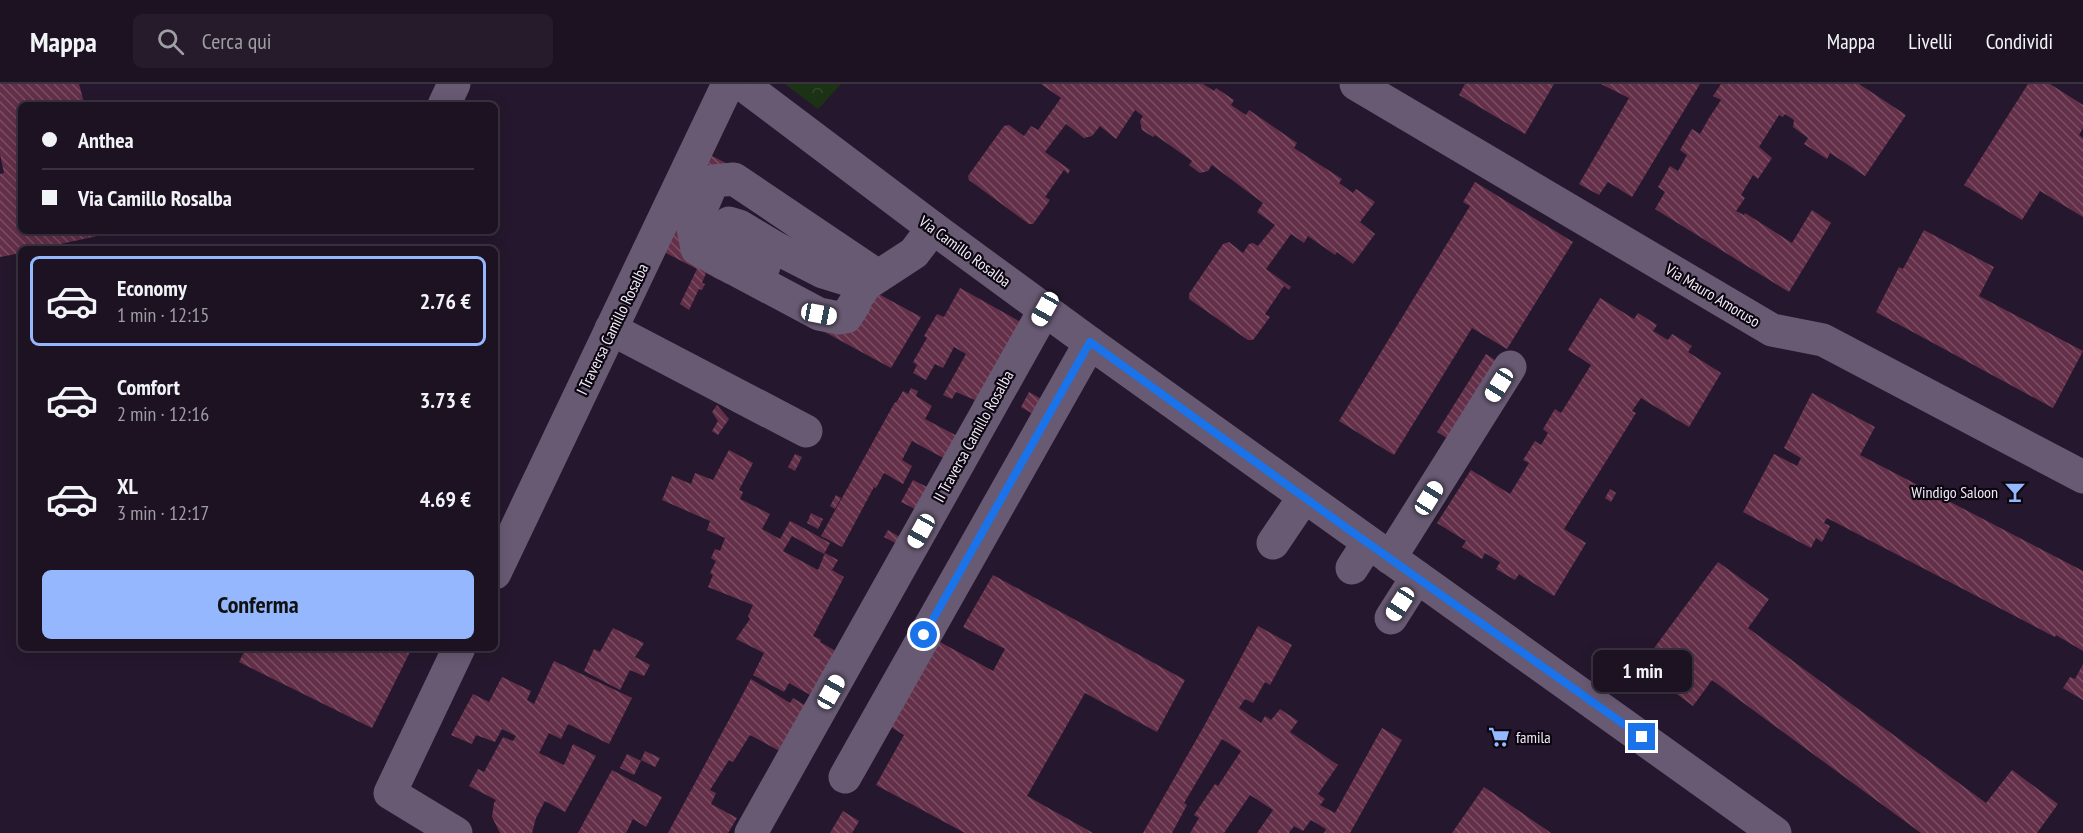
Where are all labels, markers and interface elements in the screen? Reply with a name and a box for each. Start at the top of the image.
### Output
search box [133,14,553,68]
text: Mappa [30,23,97,60]
icon: search [154,25,187,58]
text: Cerca qui [202,27,271,55]
text: Mappa [1827,28,1875,55]
text: Livelli [1908,28,1953,55]
text: Condividi [1986,28,2053,55]
text: Anthea [78,126,134,154]
text: Via Camillo Rosalba [78,184,232,212]
street label: Via Camillo Rosalba [914,210,1015,291]
street label: Via Mauro Amoruso [1661,258,1764,331]
street label: I Traversa Camillo Rosalba [572,260,652,398]
icon: car [45,274,99,328]
text: Economy [117,274,187,302]
text: 2.76 € [420,287,471,315]
car [1028,289,1062,329]
text: 1 min · 12:15 [117,302,209,328]
car [800,302,838,326]
car [1482,365,1516,405]
street label: II Traversa Camillo Rosalba [929,367,1017,505]
icon: car [45,373,99,427]
text: Comfort [117,373,180,401]
text: 3.73 € [420,386,471,414]
text: 2 min · 12:16 [117,401,209,427]
icon: car [45,472,99,526]
text: XL [117,472,138,500]
car [1412,478,1446,518]
bar icon: Windigo Saloon [2003,480,2027,504]
place label: Windigo Saloon [1911,482,1998,502]
text: 4.69 € [420,485,471,513]
text: 3 min · 12:17 [117,500,209,526]
car [904,511,938,551]
button: Conferma [42,570,474,639]
car [1383,584,1417,624]
route start [910,621,937,648]
callout: 1 min [1592,650,1692,692]
text: 1 min [1622,658,1663,684]
car [814,672,848,712]
route end [1628,723,1655,750]
supermarket icon: famila [1487,725,1511,749]
place label: famila [1516,727,1551,747]

